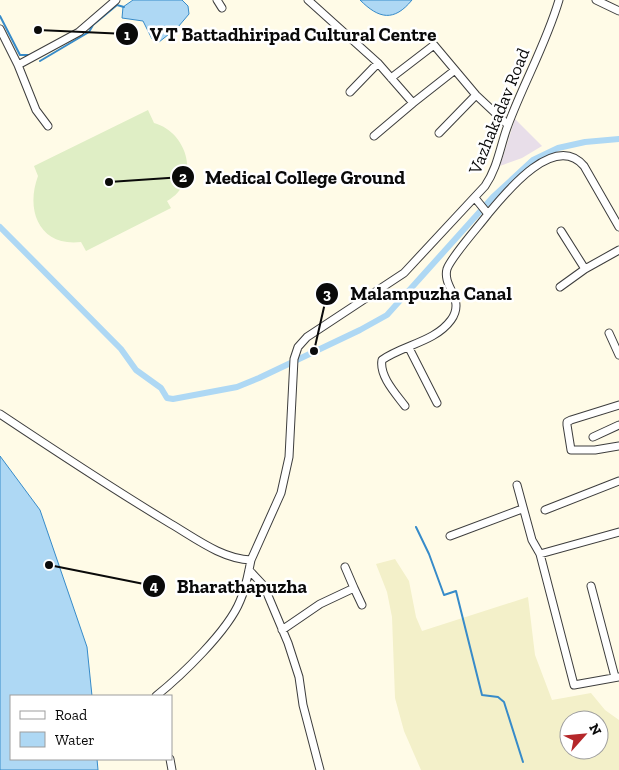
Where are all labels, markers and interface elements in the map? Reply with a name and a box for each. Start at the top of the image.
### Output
callout: V T Battadhiripad Cultural Centre [114,17,447,51]
text: V T Battadhiripad Cultural Centre [150,23,436,46]
text: 1 [124,26,130,44]
street label: Vazhakadav Road [463,45,534,178]
callout: Medical College Ground [170,160,415,194]
text: Medical College Ground [205,166,405,189]
text: 2 [179,168,187,186]
callout: Malampuzha Canal [315,277,521,311]
text: Malampuzha Canal [350,282,512,305]
text: 3 [323,285,331,303]
callout: Bharathapuzha [142,569,317,603]
text: Bharathapuzha [177,575,308,598]
text: 4 [150,577,159,595]
legend [10,695,172,760]
text: Road [55,706,88,724]
north arrow [559,710,609,760]
text: N [585,721,605,738]
text: Water [55,731,95,749]

